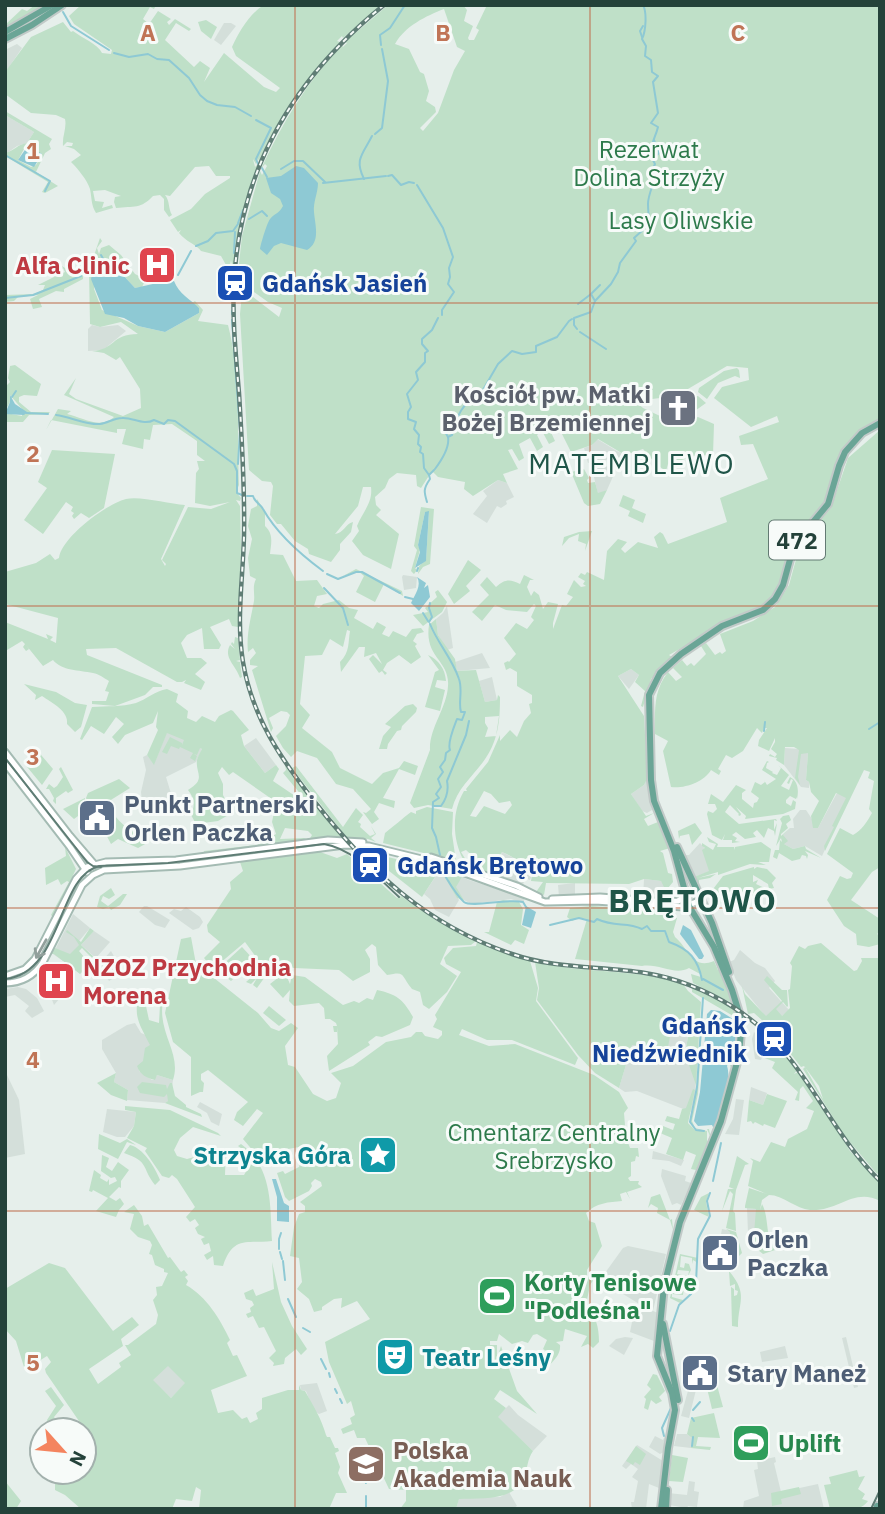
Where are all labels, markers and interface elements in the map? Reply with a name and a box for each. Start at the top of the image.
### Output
text: A [140,17,156,47]
text: B [435,17,451,47]
text: C [731,17,746,47]
park label: Rezerwat Dolina Strzyży [573,133,725,193]
text: 1 [26,135,40,165]
park label: Lasy Oliwskie [608,204,754,236]
hospital icon: Alfa Clinic [136,244,178,286]
place label: Alfa Clinic [15,249,130,281]
station icon: Gdańsk Jasień [214,262,256,304]
place label: Gdańsk Jasień [262,267,427,299]
place label: Kościół pw. Matki Bożej Brzemiennej [441,378,651,438]
church icon: Kościół pw. Matki Bożej Brzemiennej [657,387,699,429]
text: 2 [26,438,40,468]
district label: MATEMBLEWO [528,445,736,482]
road number: 472 [769,520,825,560]
text: 3 [26,741,40,771]
place label: Punkt Partnerski Orlen Paczka [124,788,315,848]
public building icon: Punkt Partnerski Orlen Paczka [76,797,118,839]
station icon: Gdańsk Brętowo [349,844,391,886]
place label: Gdańsk Brętowo [397,849,583,881]
district label: BRĘTOWO [608,879,778,921]
one-way arrow [33,938,47,958]
place label: NZOZ Przychodnia Morena [83,951,291,1011]
hospital icon: NZOZ Przychodnia Morena [35,960,77,1002]
place label: Gdańsk Niedźwiednik [592,1009,747,1069]
station icon: Gdańsk Niedźwiednik [753,1018,795,1060]
text: 4 [26,1044,40,1074]
park label: Cmentarz Centralny Srebrzysko [447,1116,661,1176]
place icon: Strzyska Góra [357,1134,399,1176]
place label: Strzyska Góra [193,1139,351,1171]
place label: Orlen Paczka [747,1223,828,1283]
public building icon: Orlen Paczka [699,1232,741,1274]
place label: Korty Tenisowe "Podleśna" [524,1266,697,1326]
sports icon: Korty Tenisowe "Podleśna" [476,1275,518,1317]
theatre icon: Teatr Leśny [374,1336,416,1378]
place label: Teatr Leśny [422,1341,551,1373]
text: 5 [26,1347,40,1377]
public building icon: Stary Maneż [679,1352,721,1394]
place label: Stary Maneż [727,1357,866,1389]
north arrow [28,1416,98,1486]
sports icon: Uplift [730,1422,772,1464]
place label: Uplift [778,1427,841,1459]
place label: Polska Akademia Nauk [393,1434,572,1494]
school or university icon: Polska Akademia Nauk [345,1443,387,1485]
text: N [64,1447,92,1470]

